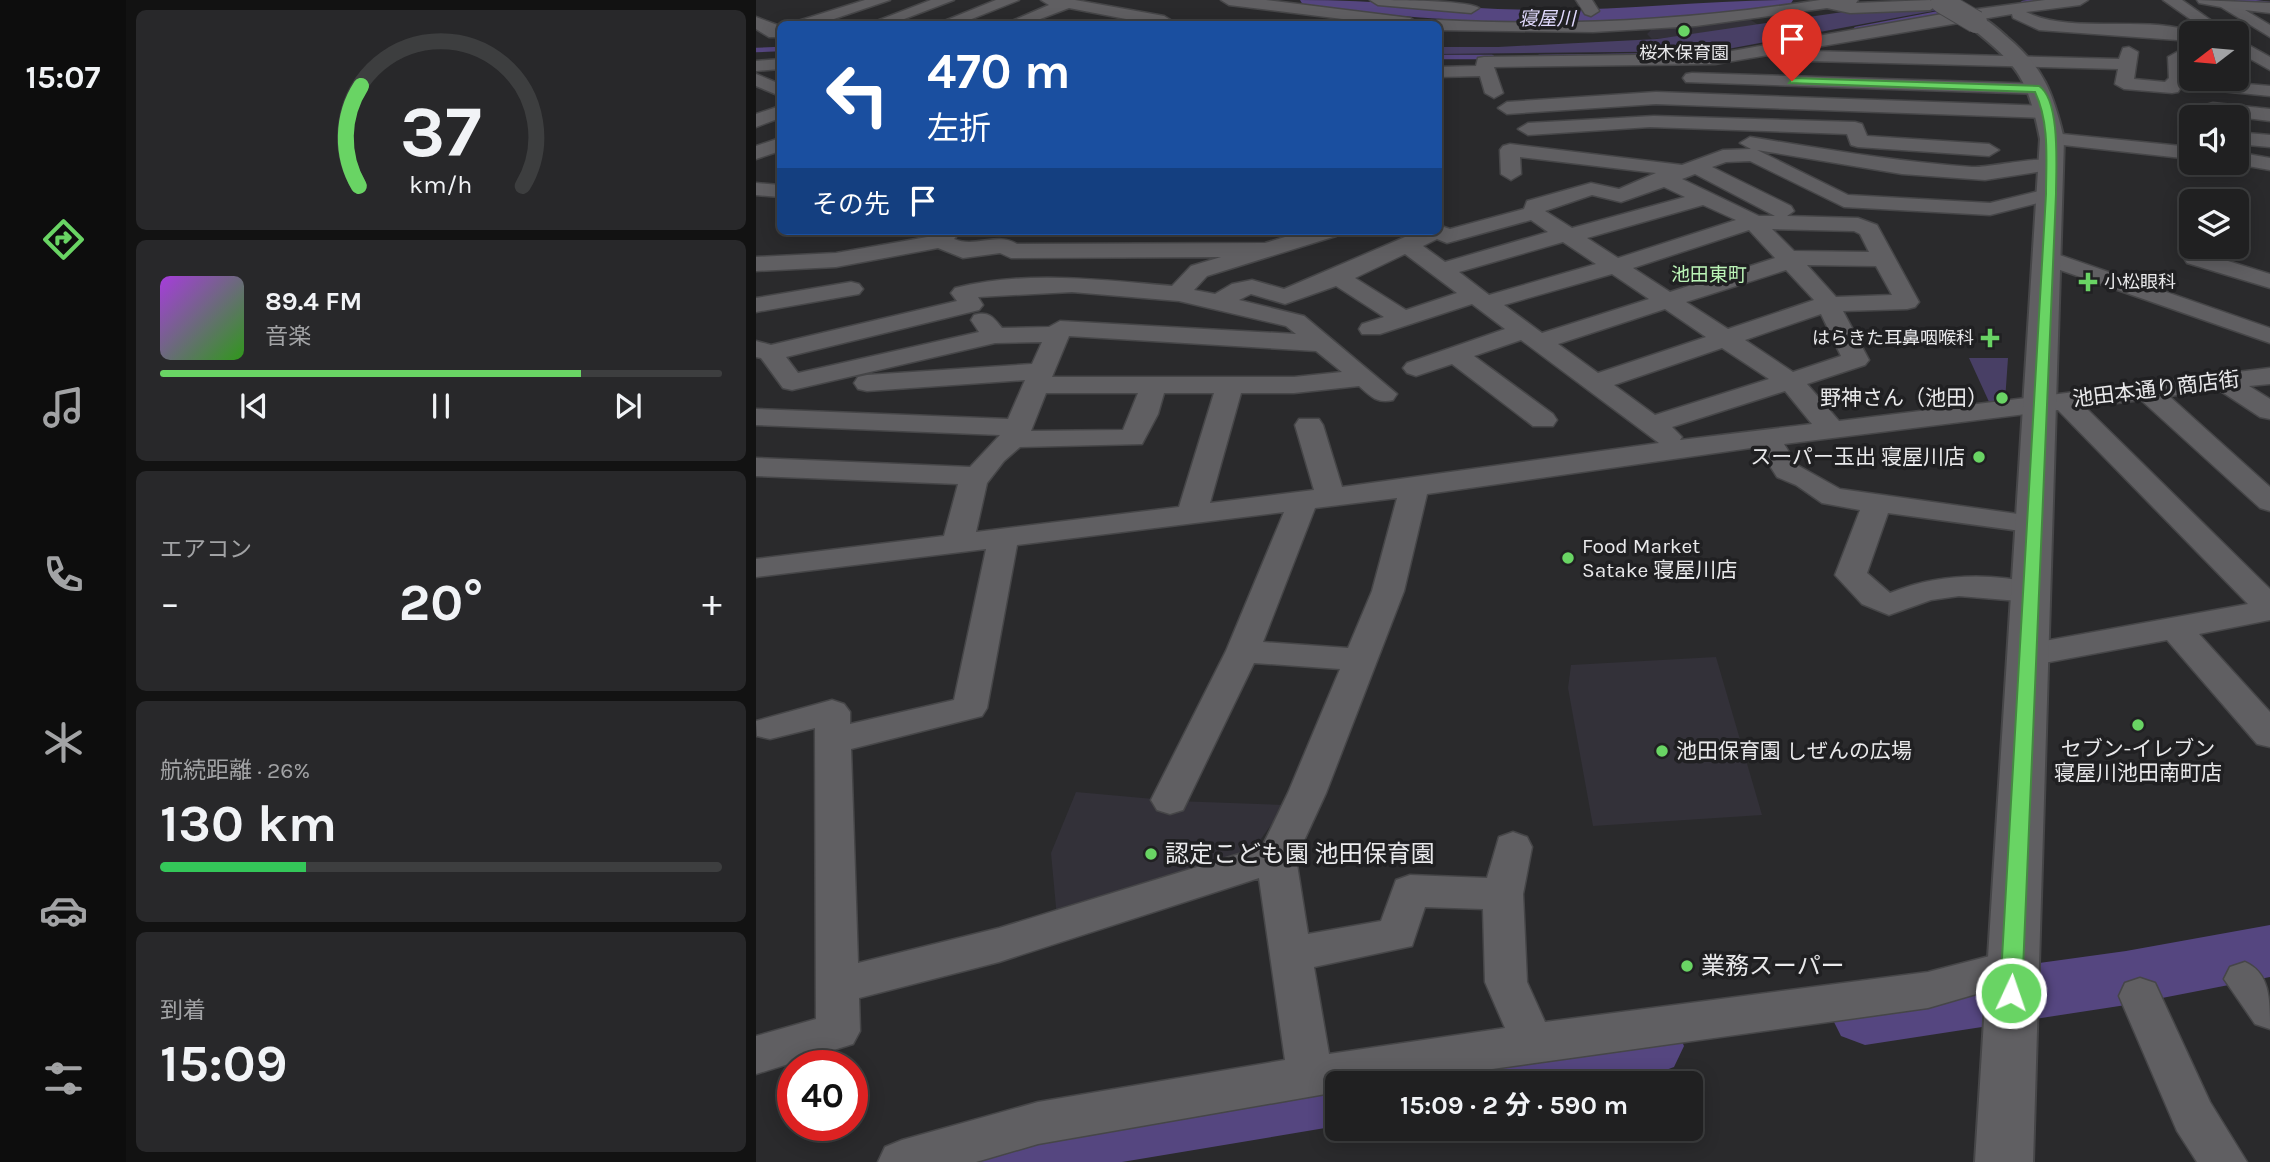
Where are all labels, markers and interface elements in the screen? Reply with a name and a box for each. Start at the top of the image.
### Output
water label: 寝屋川 [1518,8,1577,30]
pin [1762,9,1822,81]
icon: arrive [1773,20,1811,58]
north arrow [2179,21,2249,91]
map controls [2179,21,2249,259]
marker: 桜木保育園 [1676,23,1692,39]
place label: 桜木保育園 [1639,42,1729,64]
text: 470 m [927,43,1070,100]
icon: left [812,49,903,140]
text: 15:07 [26,59,100,96]
text: 37 [400,90,482,175]
button: sound [2179,105,2249,175]
text: 左折 [927,110,991,147]
text: km/h [409,170,473,199]
icon: arrive [904,182,942,220]
text: その先 [812,189,890,220]
button: layers [2179,189,2249,259]
icon: directions [39,215,88,264]
district label: 池田東町 [1671,264,1747,286]
place label: 小松眼科 [2104,271,2176,293]
marker: 小松眼科 [2078,272,2098,292]
text: 89.4 FM [265,286,362,317]
text: 音楽 [265,323,311,350]
place label: はらきた耳鼻咽喉科 [1812,327,1974,349]
marker: はらきた耳鼻咽喉科 [1980,328,2000,348]
street label: 池田本通り商店街 [2071,367,2241,411]
icon: music [39,383,88,432]
place label: 野神さん（池田） [1820,386,1988,410]
icon: previous [235,387,273,425]
icon: pause [422,387,460,425]
icon: next [609,387,647,425]
marker: 野神さん（池田） [1994,390,2010,406]
place label: スーパー玉出 寝屋川店 [1750,445,1965,469]
marker: スーパー玉出 寝屋川店 [1971,449,1987,465]
place label: Food Market Satake 寝屋川店 [1582,534,1737,582]
text: エアコン [160,536,252,563]
icon: phone [39,550,88,599]
marker: Food Market Satake 寝屋川店 [1560,550,1576,566]
text: 20° [399,572,483,633]
text: − [160,581,180,626]
text: + [702,581,722,626]
marker: セブン-イレブン 寝屋川池田南町店 [2130,717,2146,733]
icon: climate [39,718,88,767]
place label: セブン-イレブン 寝屋川池田南町店 [2054,737,2222,785]
place label: 池田保育園 しぜんの広場 [1676,739,1912,763]
marker: 池田保育園 しぜんの広場 [1654,743,1670,759]
text: 航続距離 · 26% [160,757,310,784]
text: 130 km [160,793,337,854]
place label: 認定こども園 池田保育園 [1165,840,1435,868]
marker: 認定こども園 池田保育園 [1143,846,1159,862]
icon: car [39,886,88,935]
place label: 業務スーパー [1701,952,1845,980]
position arrow [1974,956,2048,1030]
marker: 業務スーパー [1679,958,1695,974]
text: 到着 [160,997,206,1024]
text: 15:09 [160,1033,287,1094]
speed limit sign: 40 [777,1050,868,1141]
icon: filters [39,1054,88,1103]
text: 15:09 · 2 分 · 590 m [1400,1090,1628,1121]

